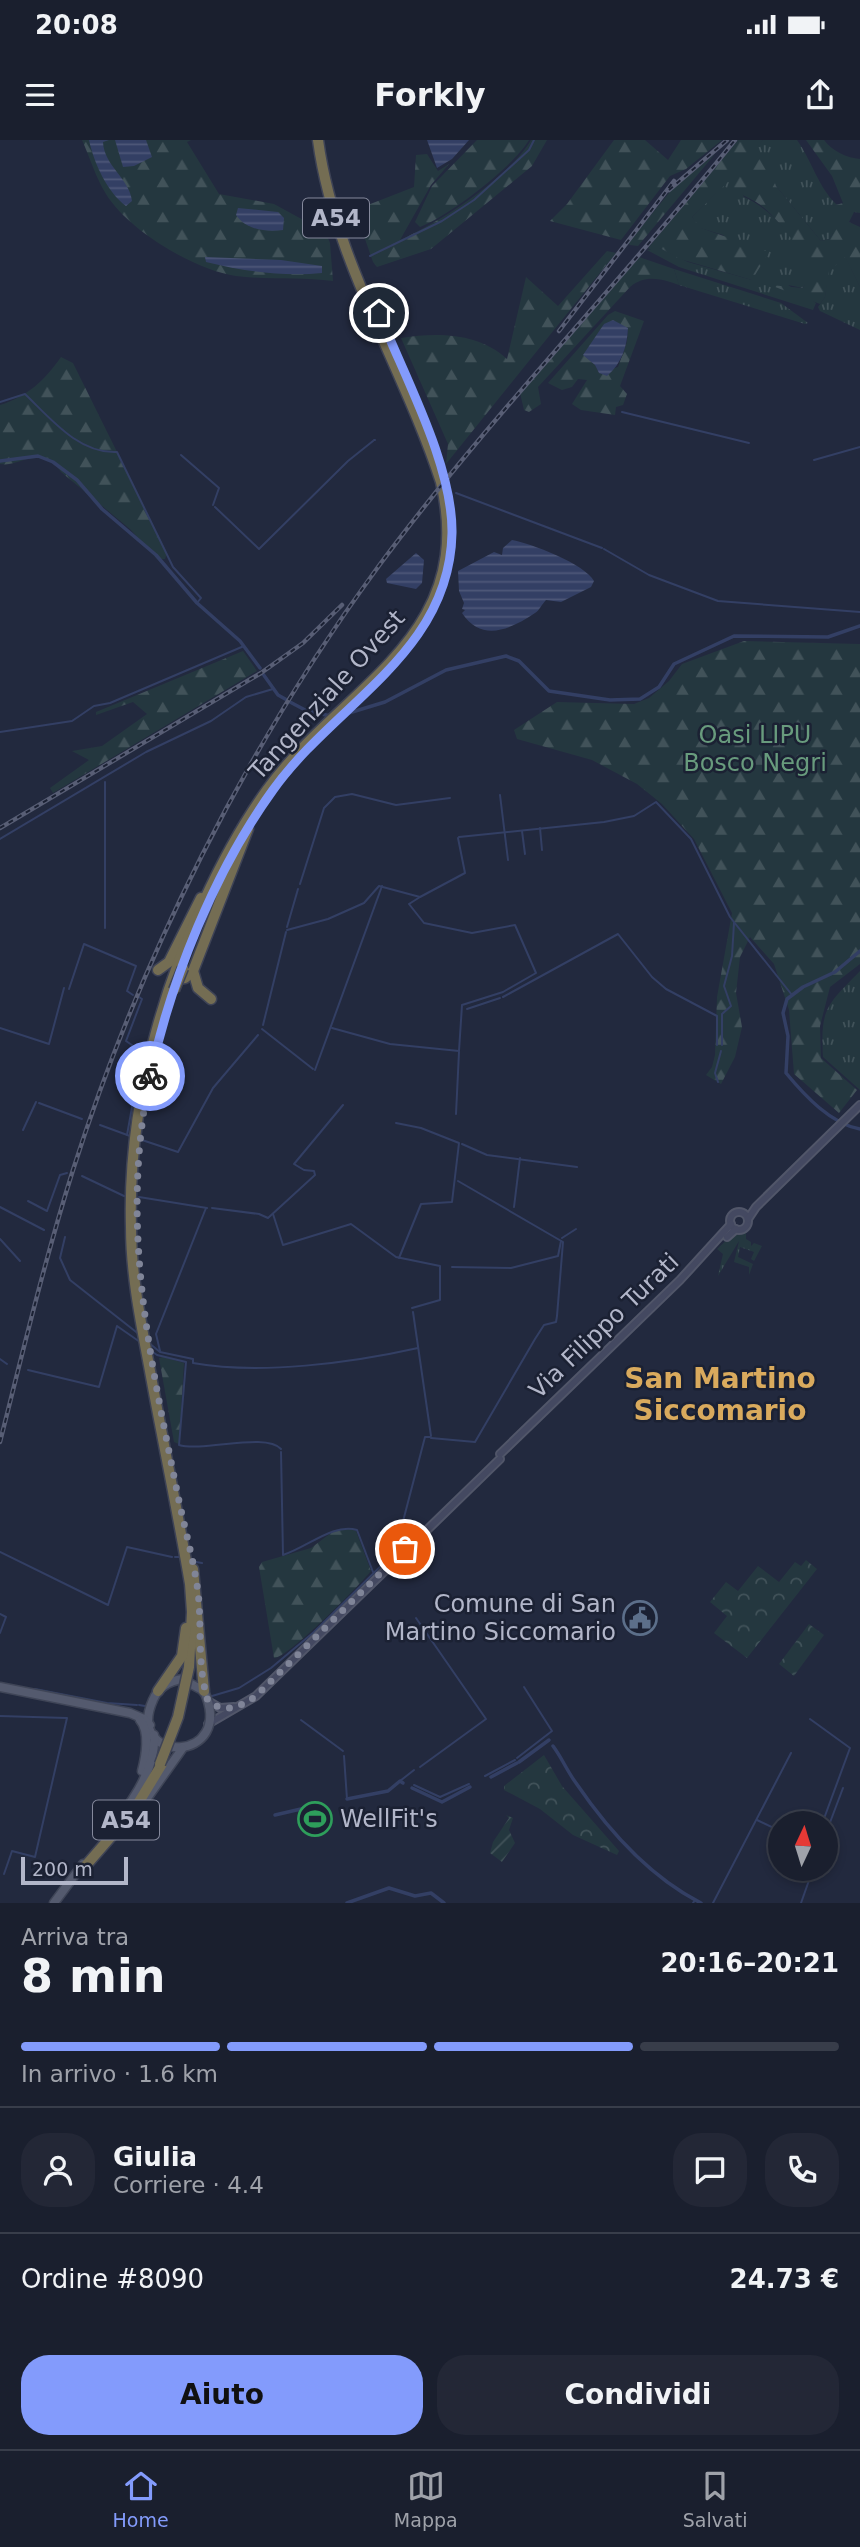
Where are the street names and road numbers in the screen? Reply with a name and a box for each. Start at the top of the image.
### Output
road number: A54 [303,198,369,237]
street label: Tangenziale Ovest [243,604,411,786]
street label: Via Filippo Turati [524,1248,684,1404]
road number: A54 [93,1800,159,1840]

